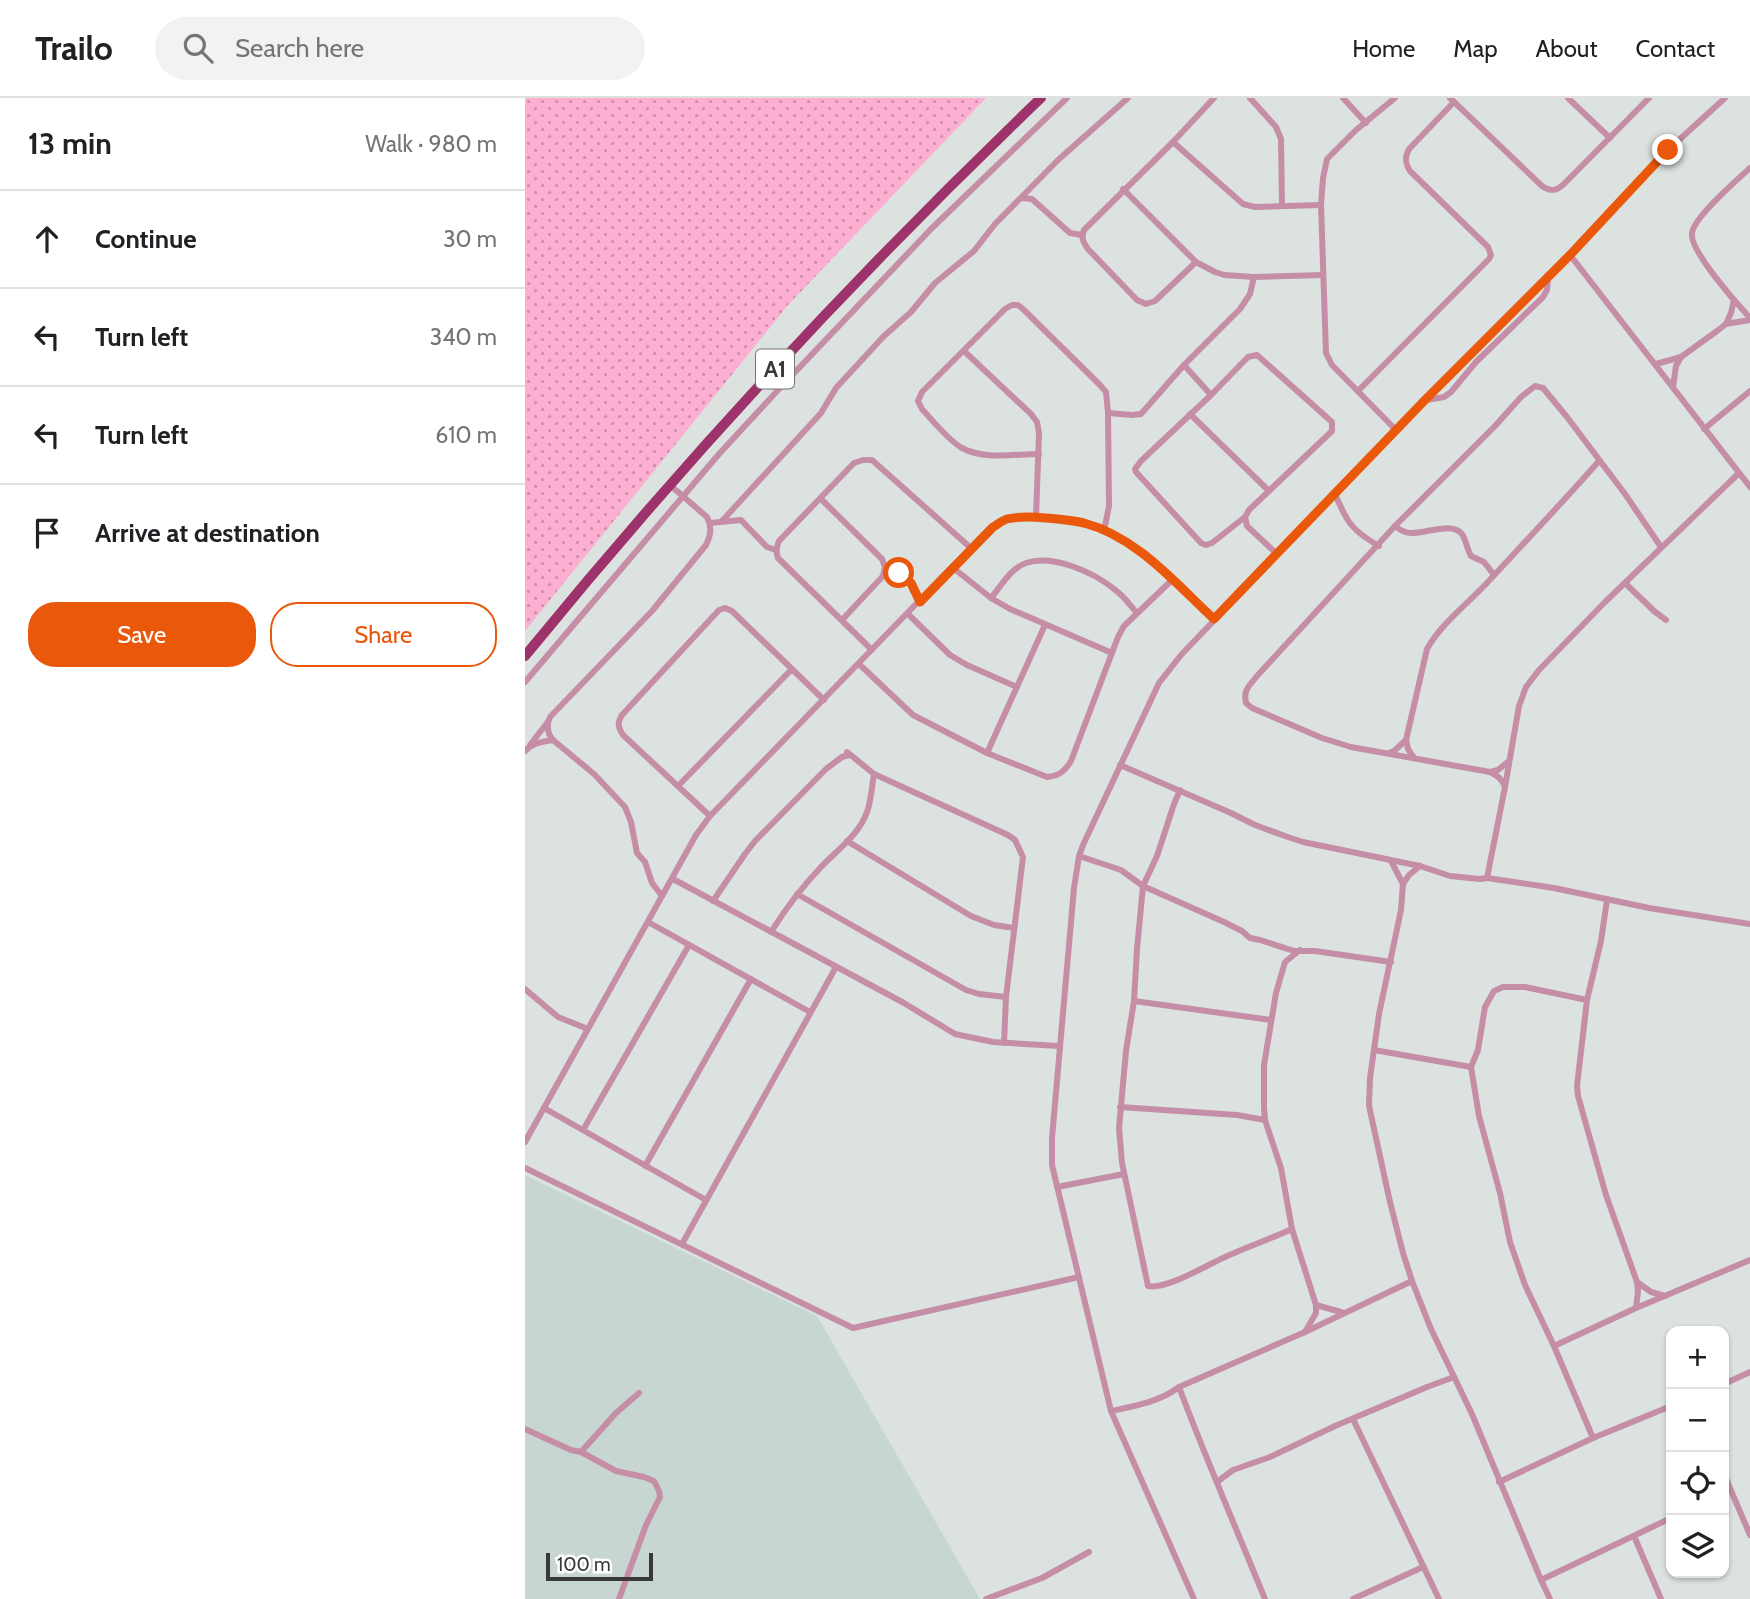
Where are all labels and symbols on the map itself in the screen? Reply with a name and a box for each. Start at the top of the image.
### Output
route end [1652,134,1683,165]
road number: A1 [756,350,794,388]
route start [883,557,914,588]
scale bar [546,1550,653,1582]

